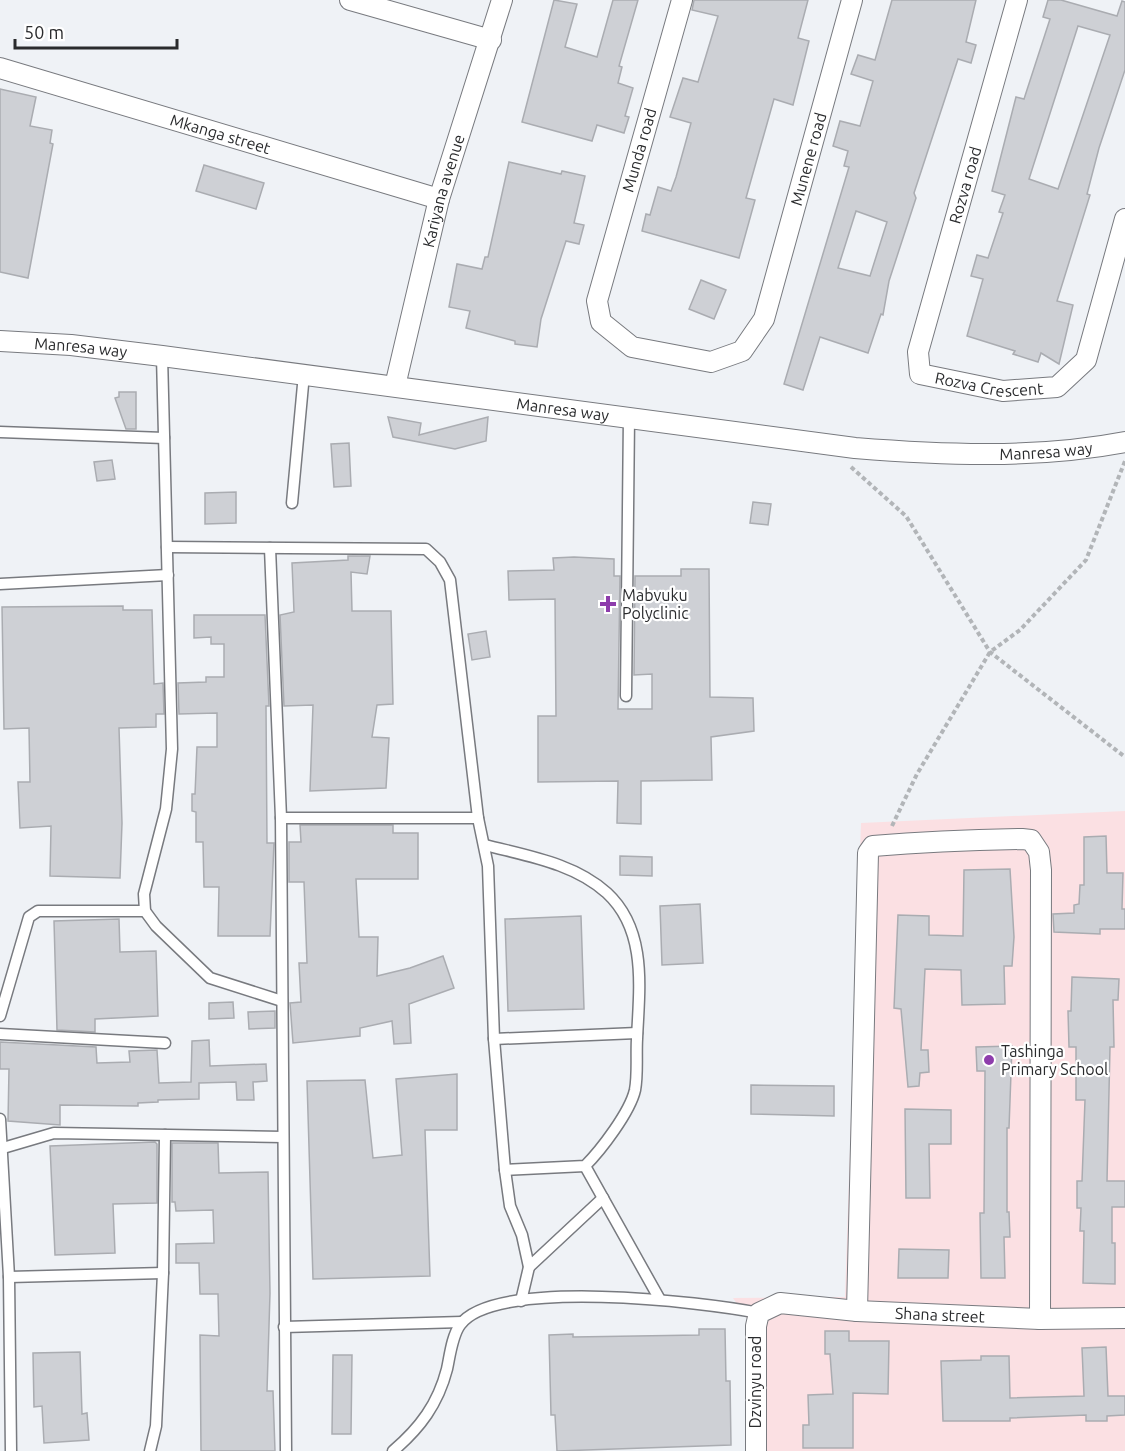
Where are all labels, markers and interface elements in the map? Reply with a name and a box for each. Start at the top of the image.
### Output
scale bar [15,12,177,50]
text: 50 m [24,22,64,42]
street label: Munda road [618,106,660,194]
street label: Mkanga street [168,110,273,157]
street label: Munene road [787,111,830,208]
street label: Kariyana avenue [419,132,468,249]
street label: Rozva road [945,144,985,226]
street label: Manresa way [34,334,129,361]
street label: Rozva Crescent [933,368,1045,400]
street label: Manresa way [515,394,610,424]
street label: Manresa way [999,438,1094,463]
place label: Mabvuku Polyclinic [622,586,689,622]
marker: Mabvuku Polyclinic [599,595,617,613]
place label: Tashinga Primary School [1001,1042,1108,1078]
marker: Tashinga Primary School [982,1053,996,1067]
street label: Shana street [895,1304,986,1326]
street label: Dzvinyu road [746,1336,764,1428]

